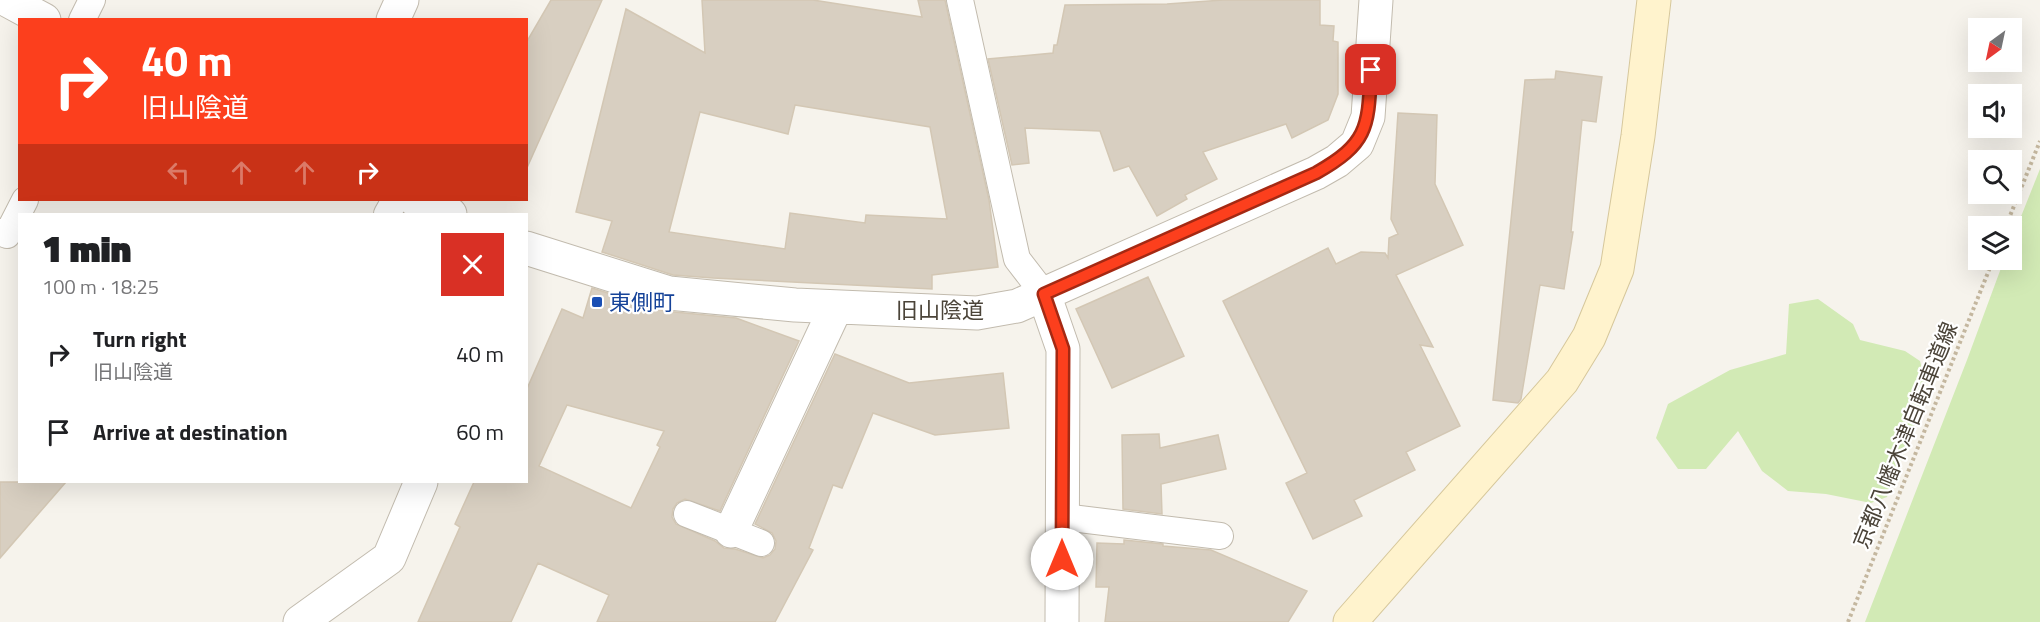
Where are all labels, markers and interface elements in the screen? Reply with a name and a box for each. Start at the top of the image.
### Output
north arrow [1968,18,2022,72]
map controls [1968,18,2022,270]
text: 40 m [141,28,233,92]
icon: right [42,42,120,120]
pin [1345,44,1396,95]
icon: arrive [1354,53,1387,86]
button: sound [1968,84,2022,138]
text: 旧山陰道 [141,86,249,127]
button: search [1968,150,2022,204]
icon: left [162,156,195,189]
icon: ahead [225,156,258,189]
icon: ahead [288,156,321,189]
icon: right [351,156,384,189]
button: layers [1968,216,2022,270]
text: 1 min [42,221,131,276]
button: close [441,233,504,296]
text: 100 m · 18:25 [42,271,159,302]
place label: 東側町 [609,285,675,319]
street label: 旧山陰道 [896,293,984,327]
marker: 東側町 [590,295,604,309]
street label: 京都八幡木津自転車道線 [1844,316,1966,554]
text: Turn right [93,322,187,356]
text: 40 m [456,337,504,371]
icon: right [42,338,75,371]
text: 旧山陰道 [93,356,173,387]
text: Arrive at destination [93,415,288,449]
text: 60 m [456,415,504,449]
icon: arrive [42,416,75,449]
position arrow [1030,527,1094,591]

